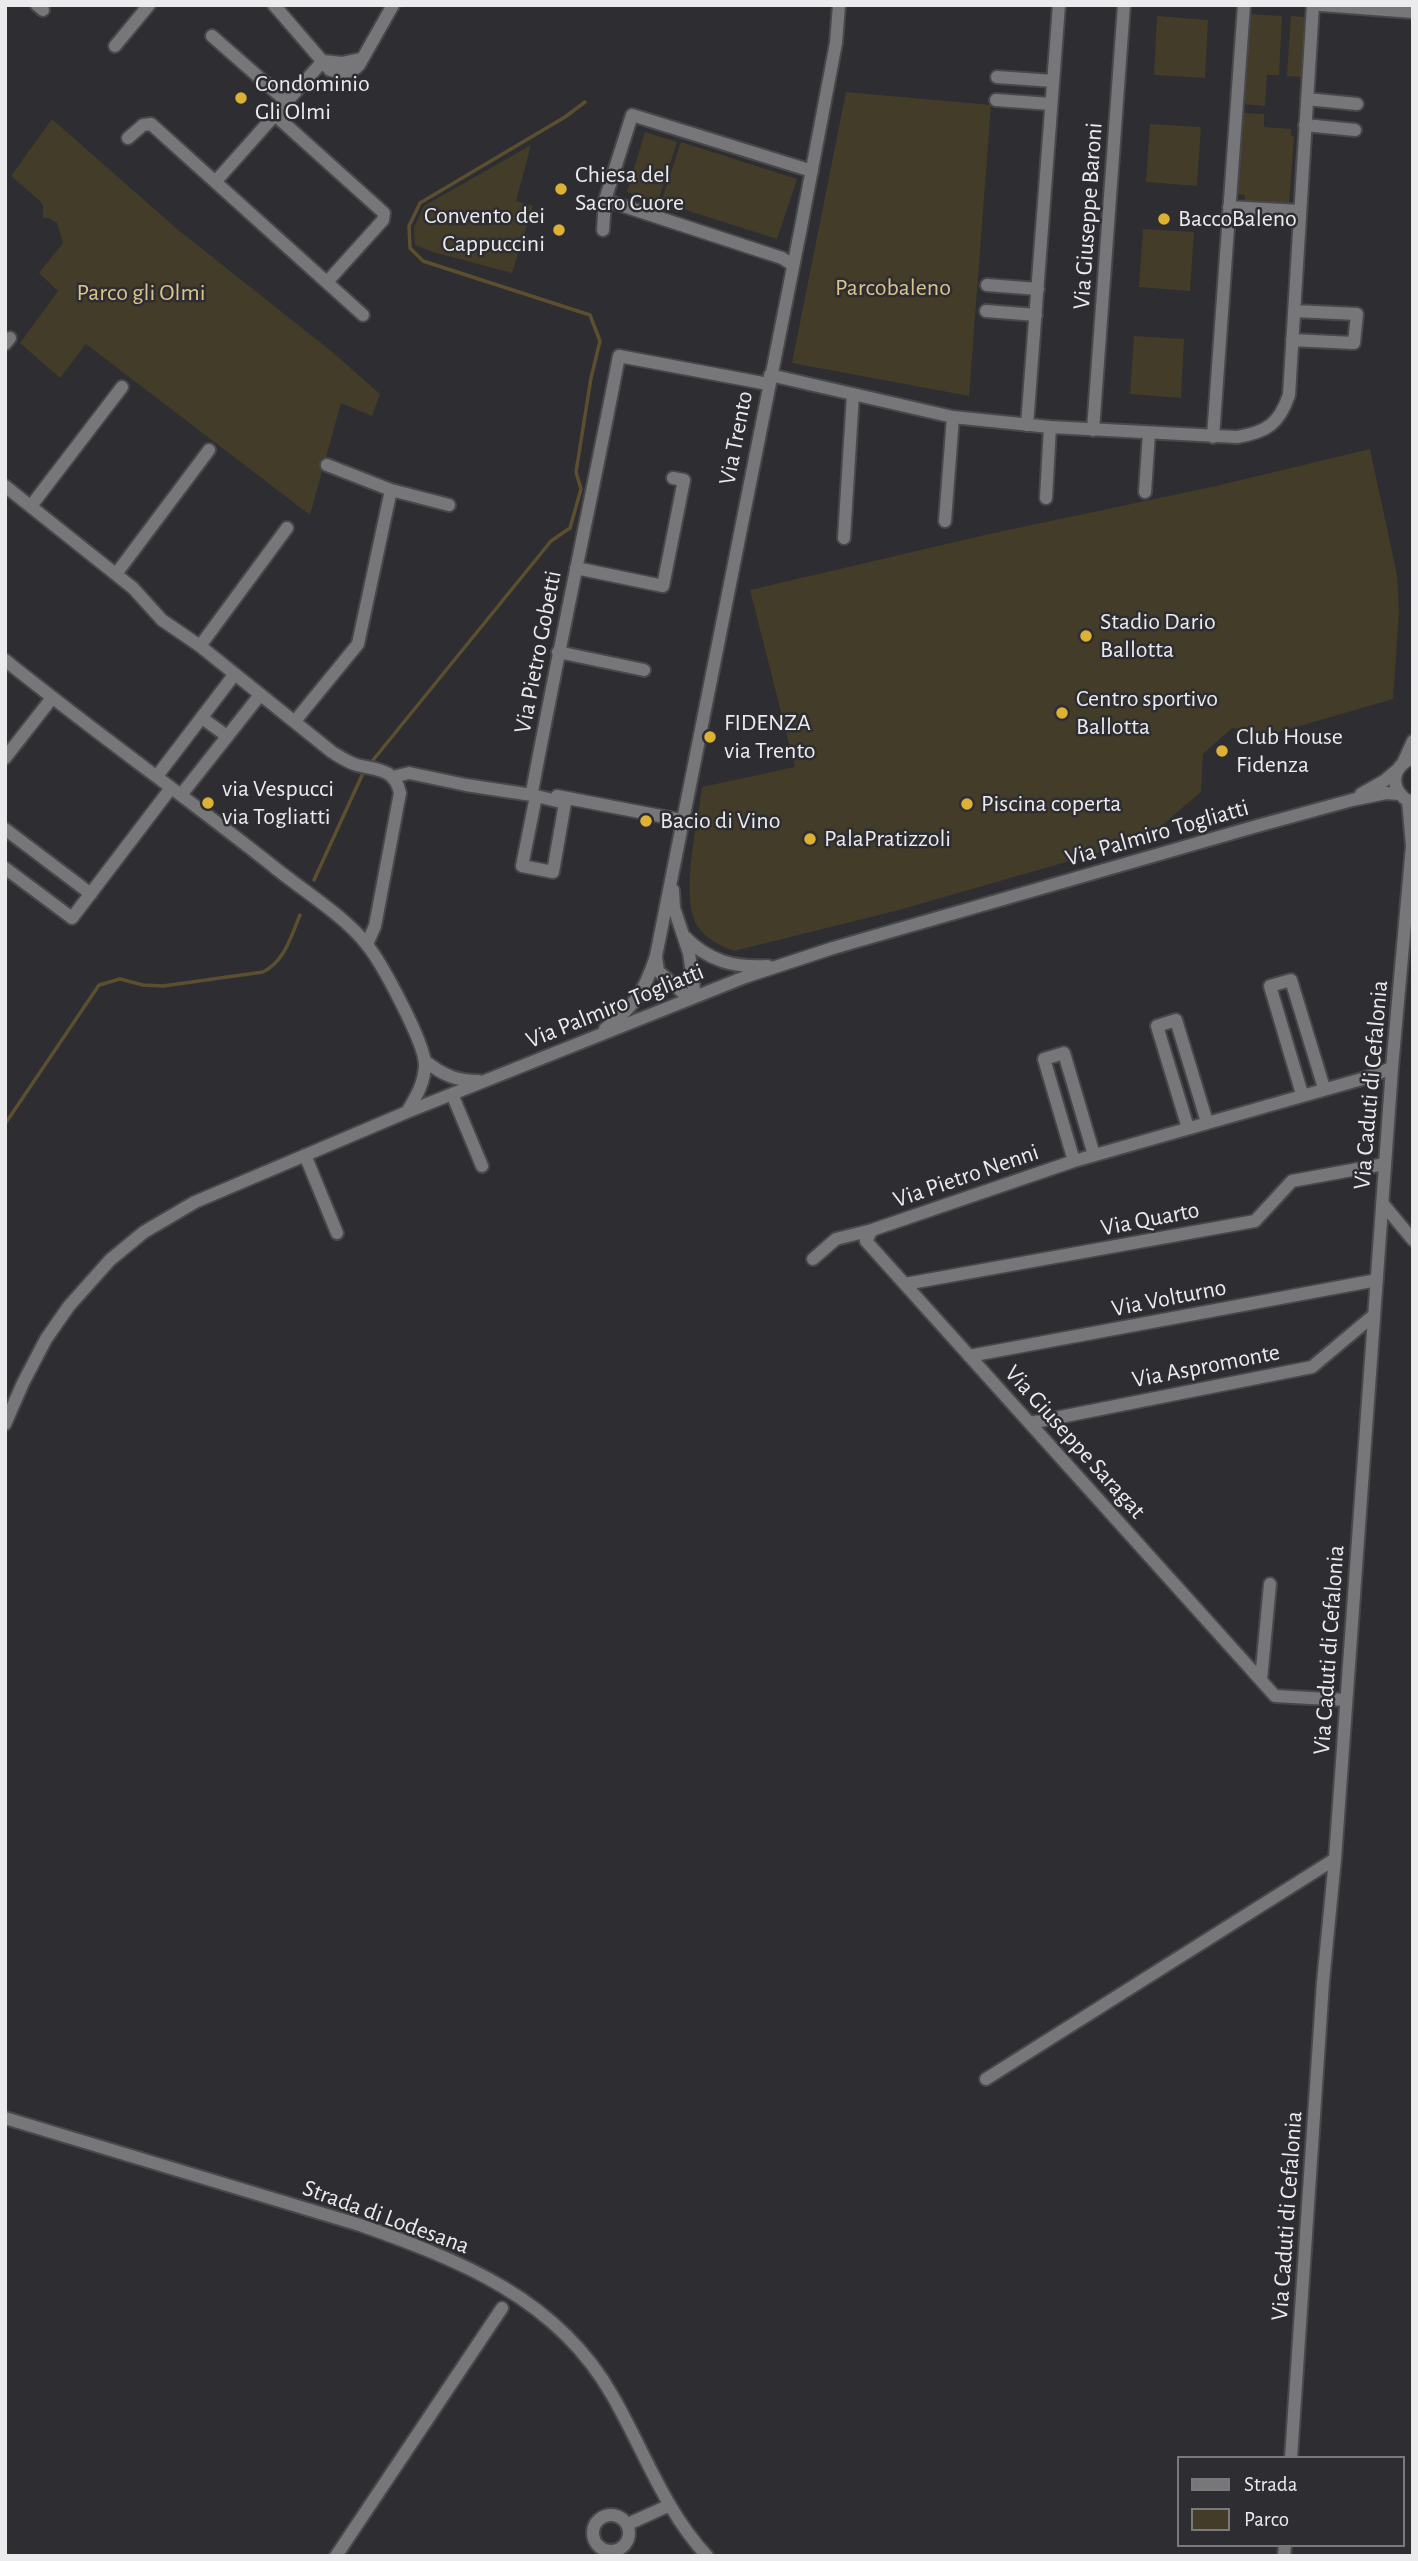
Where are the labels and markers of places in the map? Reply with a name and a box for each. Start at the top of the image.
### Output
place label: Condominio Gli Olmi [255,70,370,126]
marker: Condominio Gli Olmi [233,90,249,106]
place label: Chiesa del Sacro Cuore [575,161,684,217]
marker: Chiesa del Sacro Cuore [553,181,569,197]
place label: Convento dei Cappuccini [424,202,545,258]
place label: BaccoBaleno [1178,205,1297,233]
marker: BaccoBaleno [1156,211,1172,227]
marker: Convento dei Cappuccini [551,222,567,238]
place label: Stadio Dario Ballotta [1100,608,1216,664]
marker: Stadio Dario Ballotta [1078,628,1094,644]
place label: Centro sportivo Ballotta [1076,685,1218,741]
marker: Centro sportivo Ballotta [1054,705,1070,721]
place label: FIDENZA via Trento [724,709,816,765]
place label: Club House Fidenza [1236,723,1343,779]
marker: FIDENZA via Trento [702,729,718,745]
marker: Club House Fidenza [1214,743,1230,759]
place label: via Vespucci via Togliatti [222,775,334,831]
place label: Piscina coperta [981,790,1121,818]
marker: via Vespucci via Togliatti [200,795,216,811]
marker: Piscina coperta [959,796,975,812]
place label: Bacio di Vino [660,807,780,835]
marker: Bacio di Vino [638,813,654,829]
place label: PalaPratizzoli [824,825,951,853]
marker: PalaPratizzoli [802,831,818,847]

